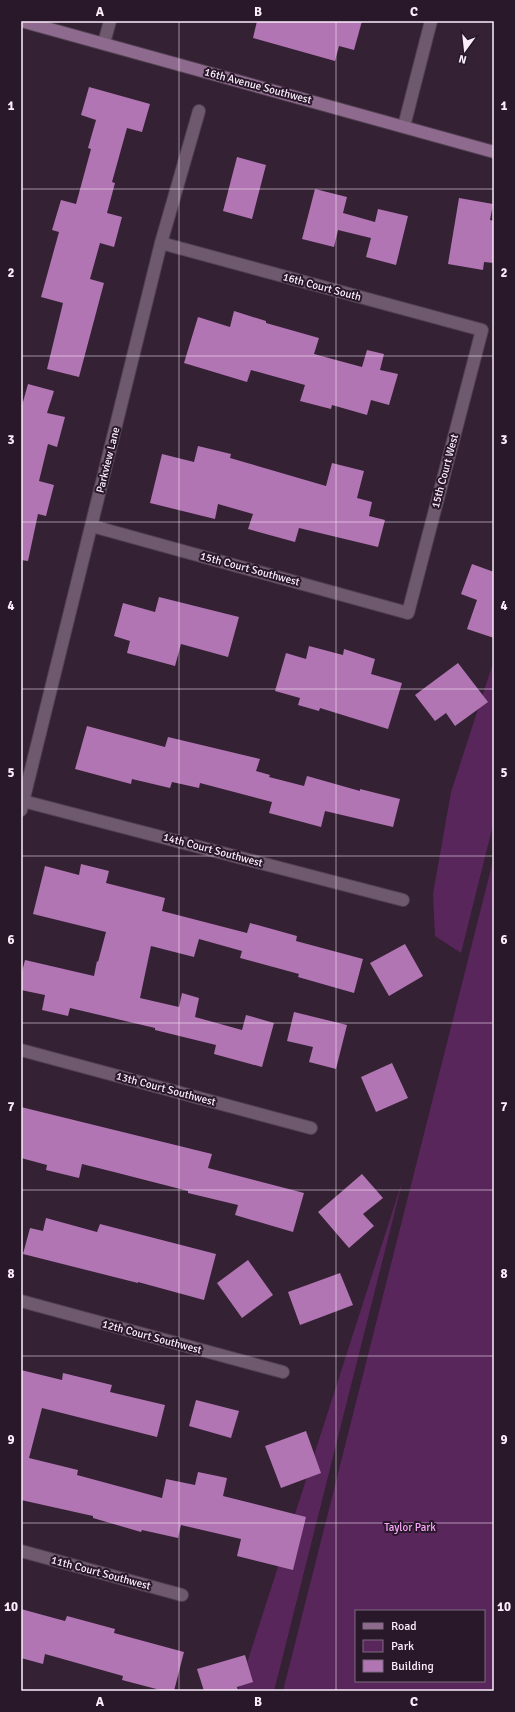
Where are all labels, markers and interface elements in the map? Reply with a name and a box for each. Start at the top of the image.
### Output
text: A [96,4,105,20]
text: B [254,4,262,20]
text: C [410,4,418,20]
north arrow [445,30,485,70]
text: N [457,52,468,66]
street label: 16th Avenue Southwest [203,65,313,107]
text: 1 [7,98,15,114]
text: 1 [500,98,508,114]
text: 2 [7,265,15,281]
text: 2 [500,265,508,281]
street label: 16th Court South [281,270,363,304]
street label: Parkview Lane [94,426,122,494]
text: 3 [7,432,15,448]
street label: 15th Court West [429,432,461,509]
text: 3 [500,432,508,448]
street label: 15th Court Southwest [199,549,301,589]
text: 4 [7,598,15,614]
text: 4 [500,598,508,614]
text: 5 [7,765,15,781]
text: 5 [500,765,508,781]
street label: 14th Court Southwest [162,830,264,870]
text: 6 [7,932,15,948]
text: 6 [500,932,508,948]
street label: 13th Court Southwest [115,1069,217,1109]
text: 7 [7,1099,15,1115]
text: 7 [500,1099,508,1115]
text: 8 [7,1266,15,1282]
text: 8 [500,1266,508,1282]
street label: 12th Court Southwest [101,1317,203,1357]
text: 9 [7,1432,15,1448]
text: 9 [500,1432,508,1448]
park label: Taylor Park [384,1521,436,1534]
street label: 11th Court Southwest [50,1553,152,1593]
text: 10 [4,1599,18,1615]
text: 10 [497,1599,511,1615]
legend [355,1610,485,1682]
text: Road [391,1619,417,1634]
text: Park [391,1639,414,1654]
text: Building [391,1659,434,1674]
text: A [96,1694,105,1710]
text: B [254,1694,262,1710]
text: C [410,1694,418,1710]

